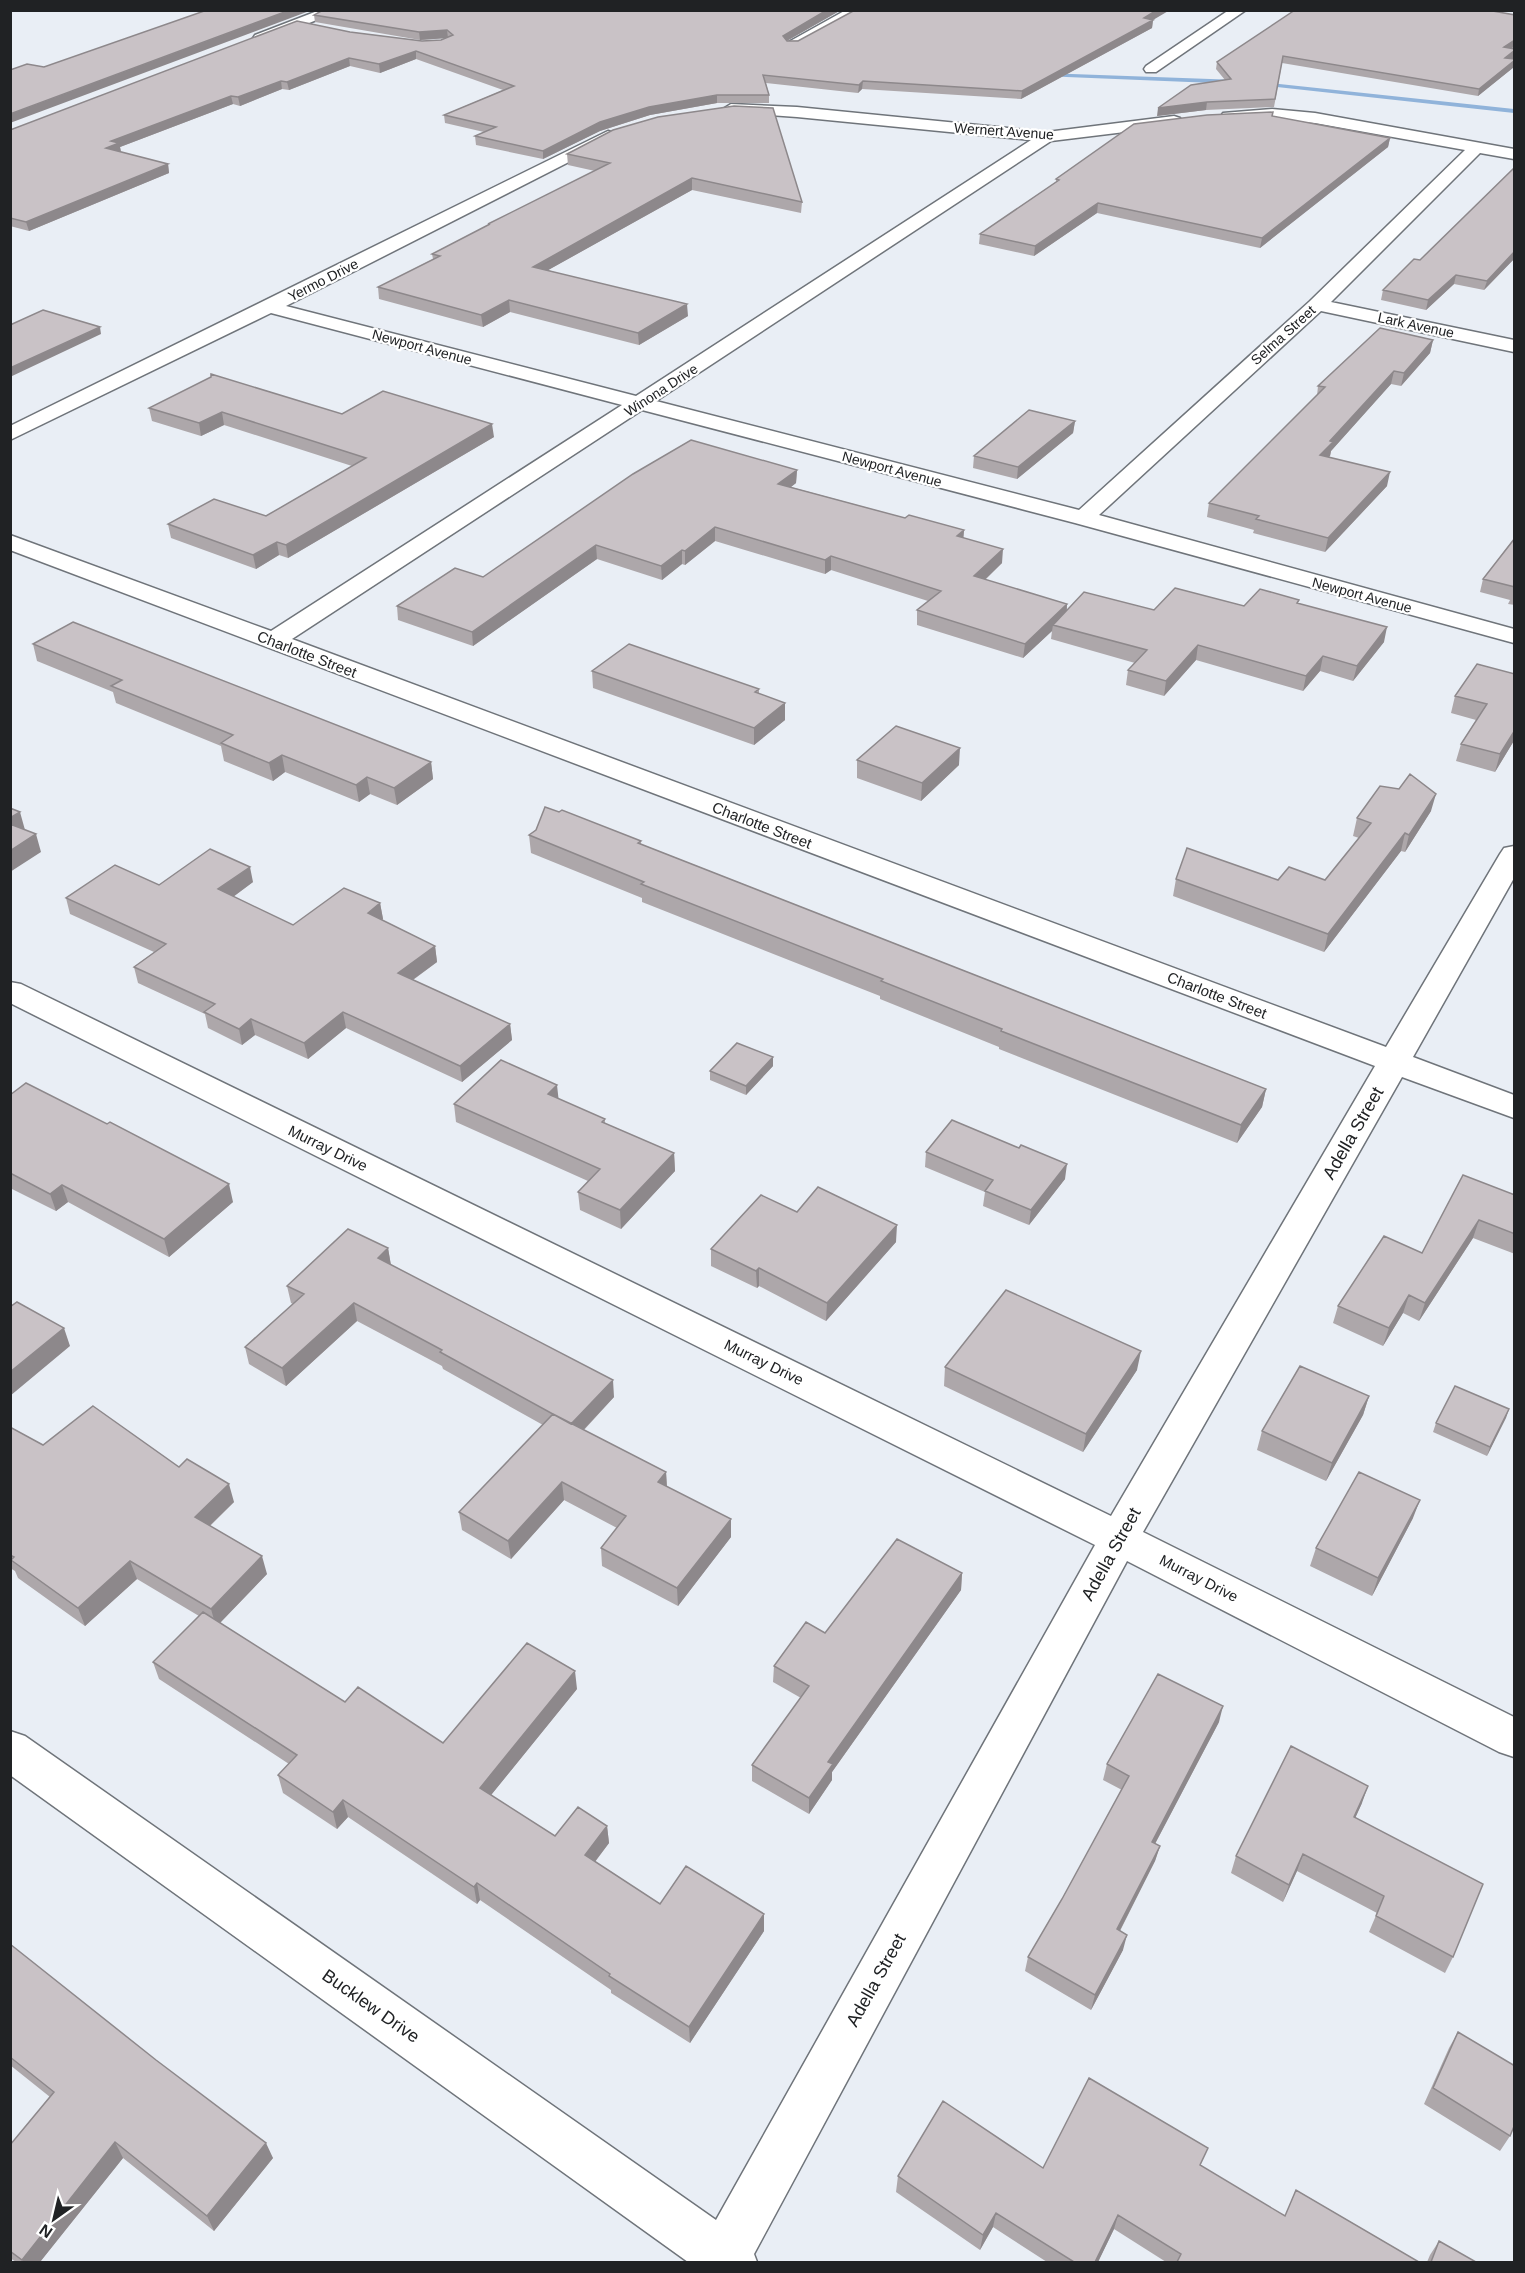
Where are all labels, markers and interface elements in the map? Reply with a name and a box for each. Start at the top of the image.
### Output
street label: Wernert Avenue [954,120,1055,142]
street label: Yermo Drive [285,255,361,304]
street label: Selma Street [1248,302,1318,368]
street label: Lark Avenue [1376,309,1456,341]
street label: Newport Avenue [370,326,474,368]
street label: Winona Drive [621,360,701,420]
street label: Newport Avenue [840,448,944,490]
street label: Newport Avenue [1310,574,1414,616]
street label: Charlotte Street [255,627,360,681]
street label: Charlotte Street [710,798,815,852]
street label: Charlotte Street [1165,968,1270,1022]
street label: Adella Street [1319,1083,1387,1183]
street label: Murray Drive [286,1122,370,1174]
street label: Murray Drive [722,1336,806,1388]
street label: Adella Street [1077,1504,1145,1604]
street label: Murray Drive [1157,1551,1241,1605]
street label: Adella Street [842,1930,910,2030]
street label: Bucklew Drive [319,1965,423,2047]
north arrow [24,2189,84,2249]
text: N [36,2221,55,2241]

